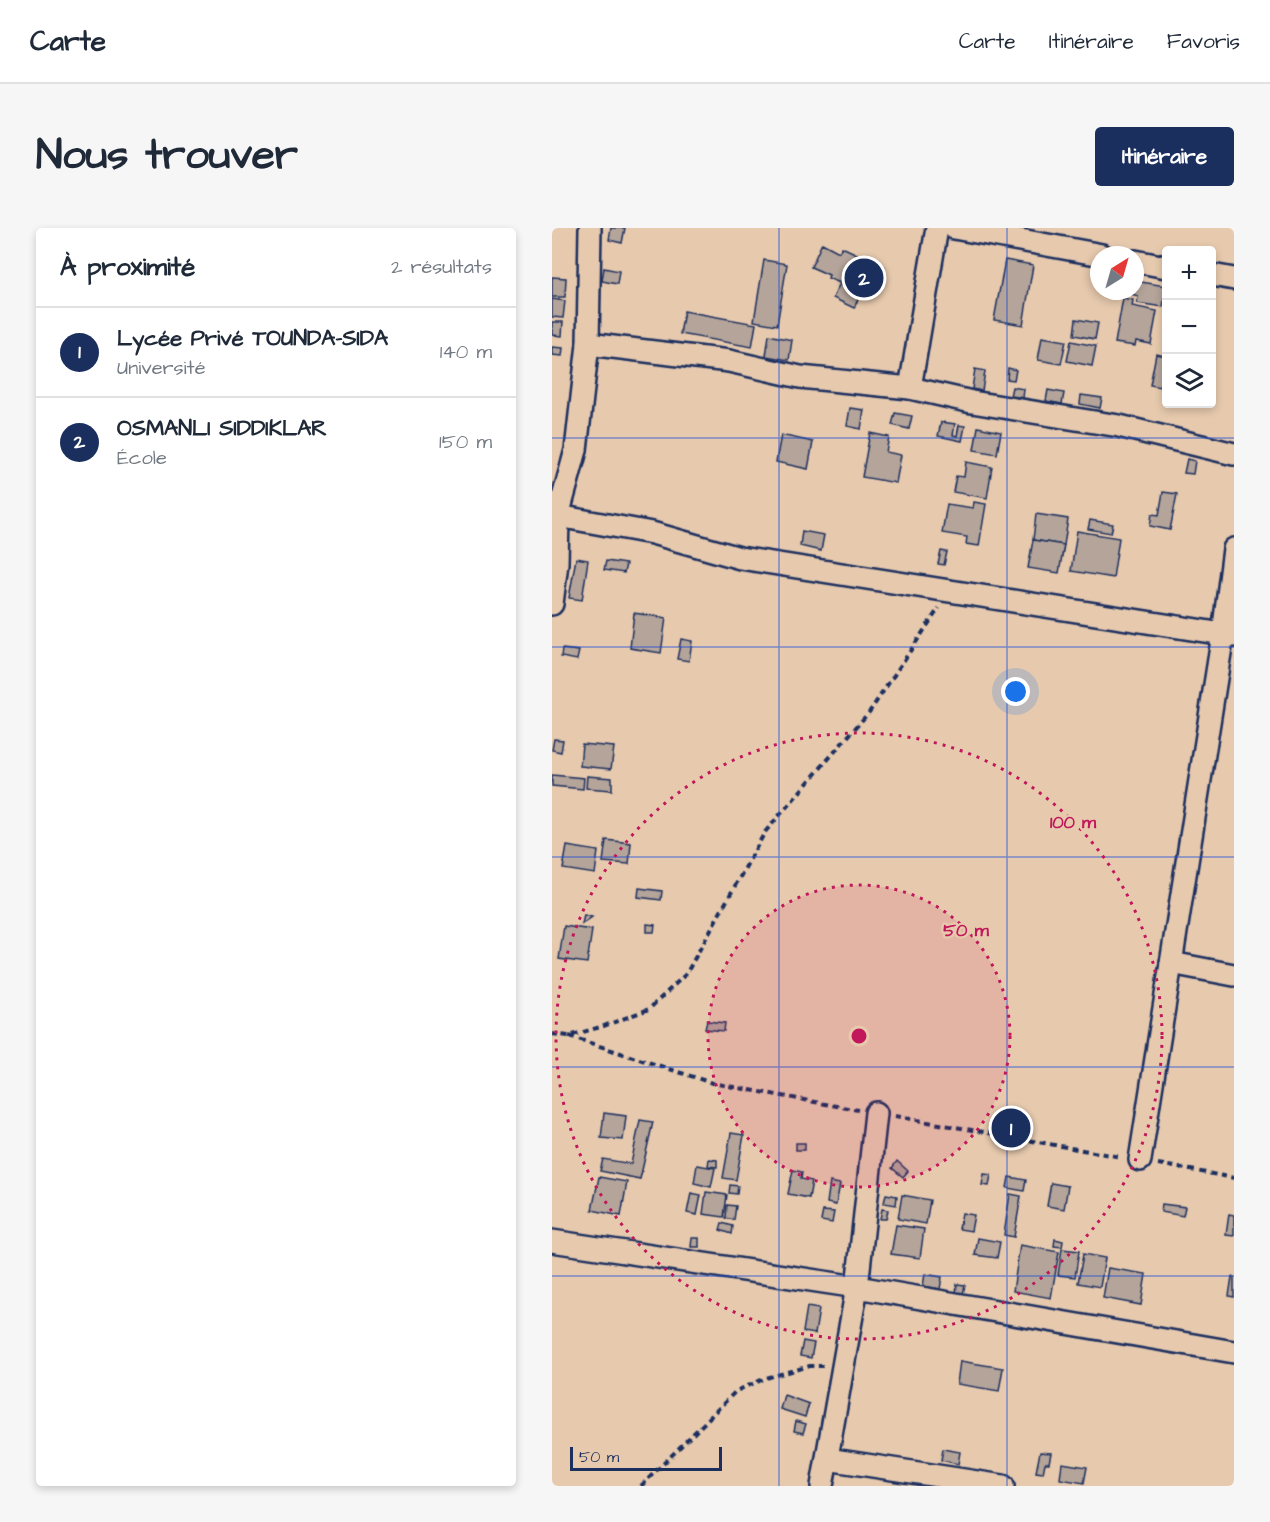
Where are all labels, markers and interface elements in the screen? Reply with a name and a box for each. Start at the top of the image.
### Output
text: Carte [30,22,106,61]
text: Carte [959,27,1016,56]
text: Itinéraire [1049,27,1134,56]
text: Favoris [1167,27,1240,56]
text: Nous trouver [36,127,298,185]
button: Itinéraire [1095,127,1234,186]
north arrow [1090,246,1144,300]
map controls [1162,246,1216,408]
button: + [1162,246,1216,300]
text: À proximité [60,249,195,285]
text: 2 résultats [391,253,492,281]
pin: 2 [844,256,884,300]
button: − [1162,300,1216,354]
text: Lycée Privé TOUNDA-SIDA [117,323,388,354]
text: 1 [78,338,81,366]
text: 140 m [440,338,492,366]
text: Université [117,354,205,382]
button: layers [1162,354,1216,408]
text: OSMANLI SIDDIKLAR [117,413,327,444]
text: 2 [74,428,85,456]
text: 150 m [439,428,492,456]
text: École [117,444,167,472]
your location [1001,677,1030,706]
text: 100 m [1050,810,1097,835]
text: 50 m [943,918,990,943]
centre of rings [849,1026,869,1046]
pin: 1 [992,1106,1030,1150]
scale bar [570,1444,722,1472]
text: 50 m [579,1446,619,1468]

